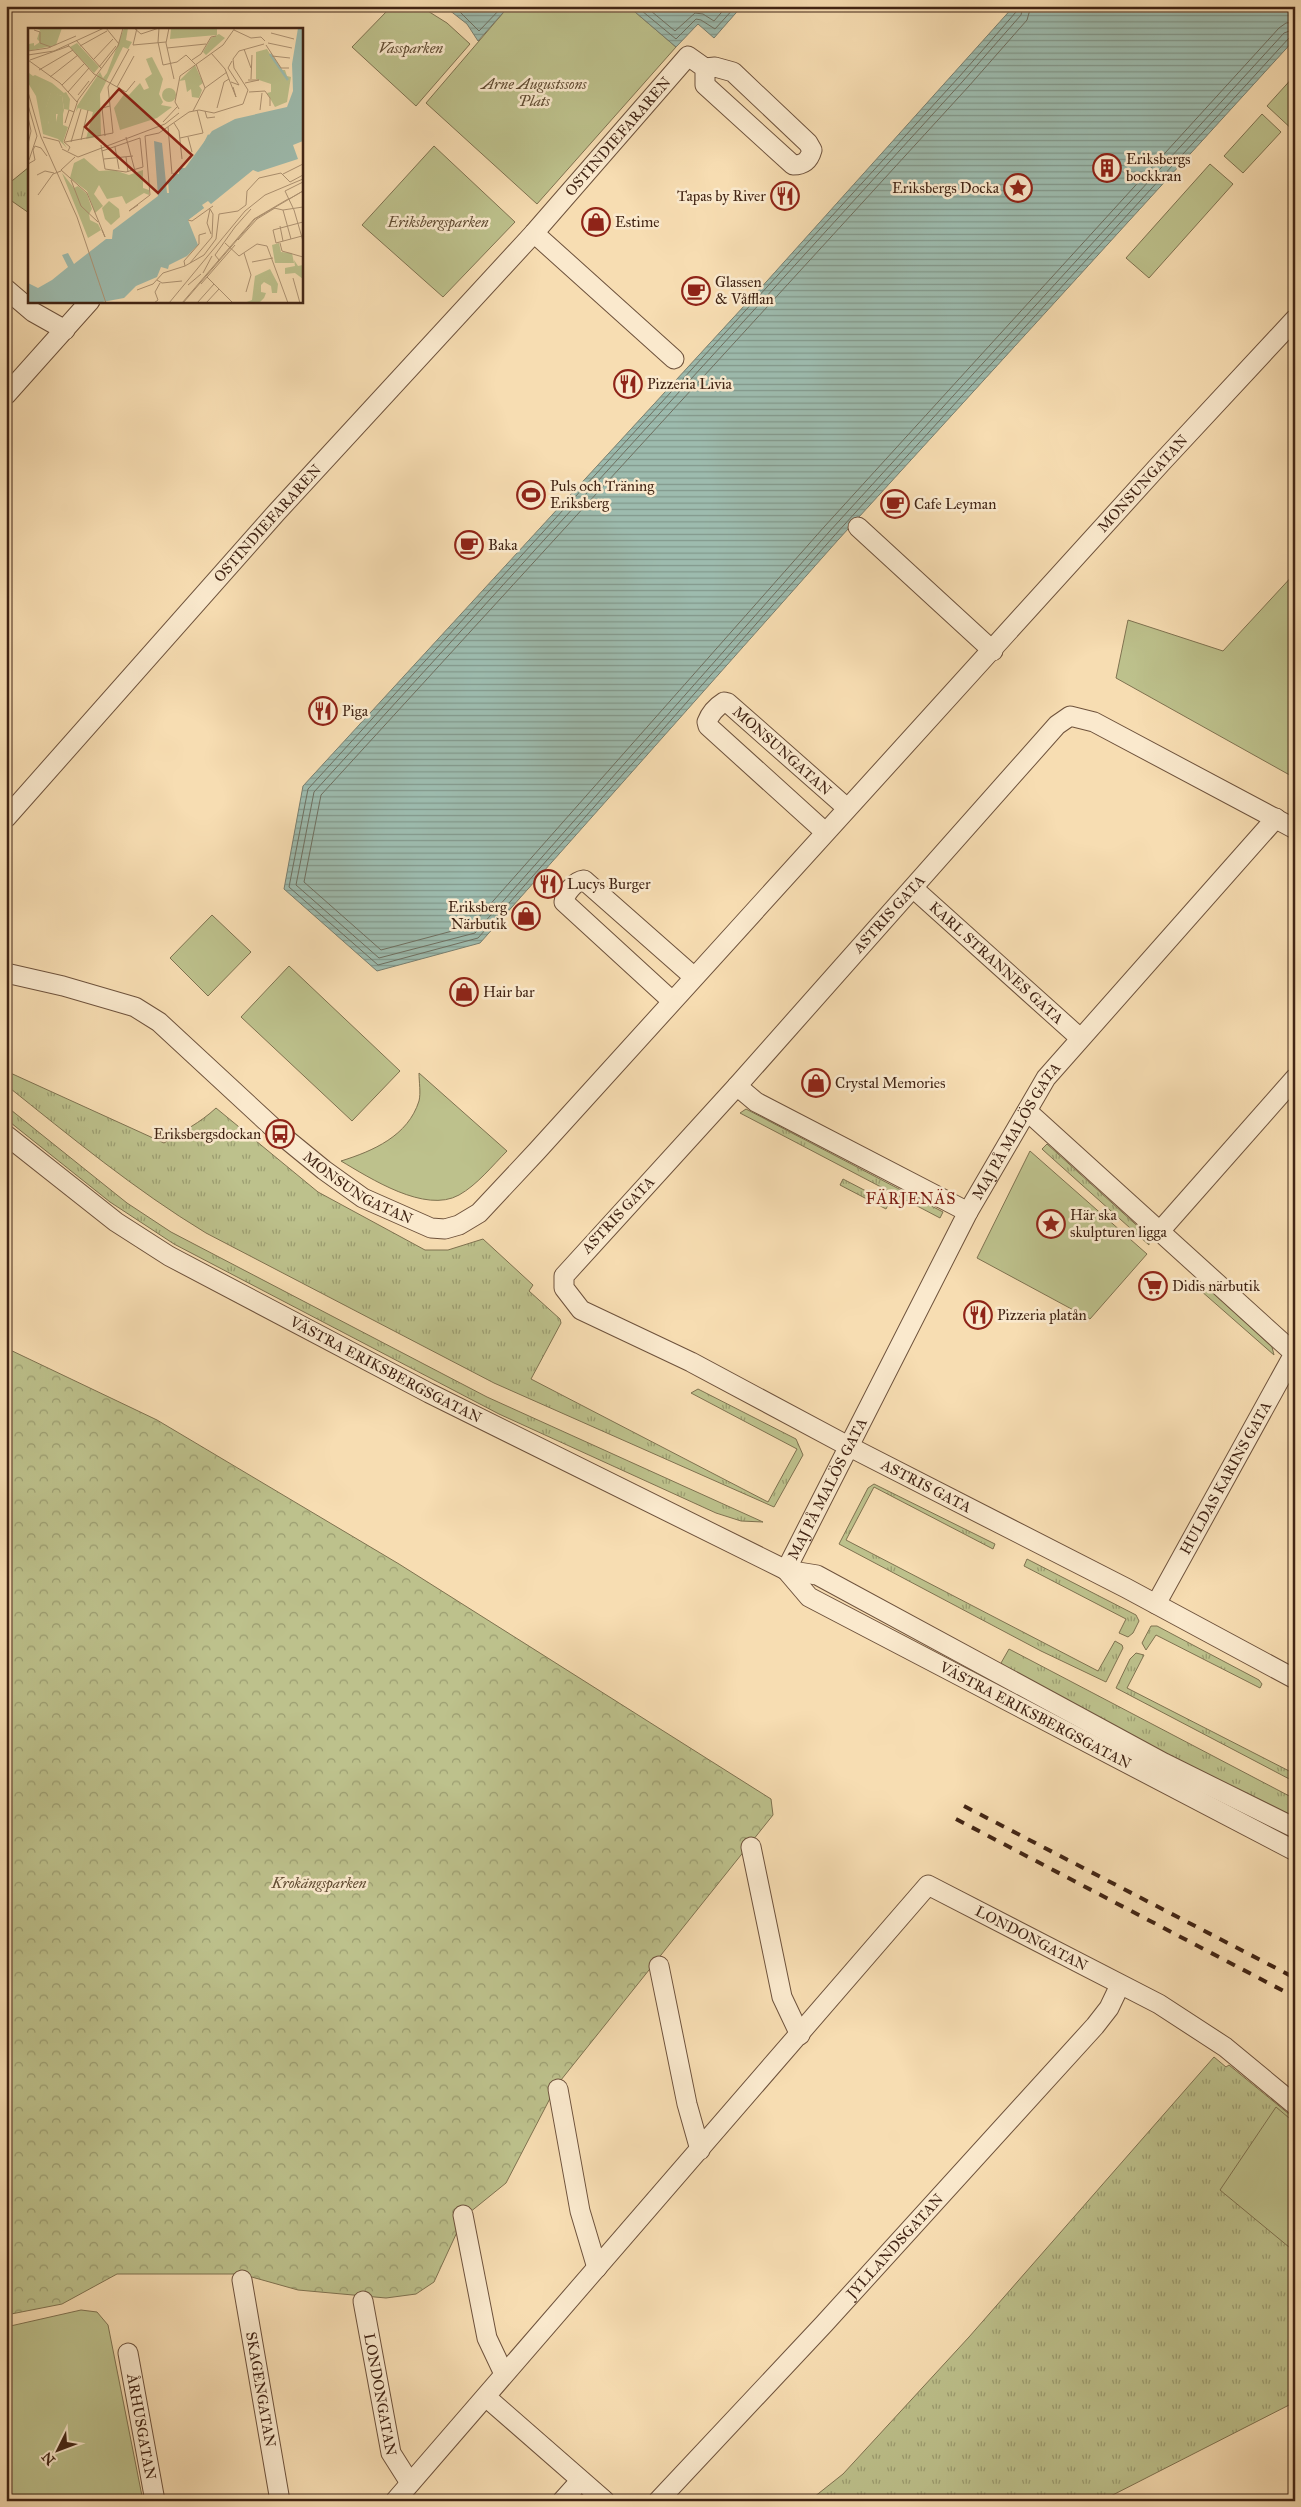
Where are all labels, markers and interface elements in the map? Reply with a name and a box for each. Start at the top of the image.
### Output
inset map [28,28,302,302]
park label: Vassparken [379,39,443,58]
street label: OSTINDIEFARAREN [561,73,675,200]
park label: Arne Augustssons Plats [479,75,587,110]
place label: Eriksbergs bockkran [1126,150,1191,185]
building icon: Eriksbergs bockkran [1092,153,1122,183]
place icon: Eriksbergs Docka [1003,173,1033,203]
place label: Eriksbergs Docka [892,179,1000,197]
restaurant icon: Tapas by River [770,181,800,211]
place label: Tapas by River [677,187,766,205]
shop icon: Estime [581,207,611,237]
park label: Eriksbergsparken [387,213,489,232]
place label: Estime [615,213,659,231]
place label: Glassen & Våfflan [715,273,774,308]
cafe icon: Glassen & Våfflan [681,276,711,306]
restaurant icon: Pizzeria Livia [613,369,643,399]
place label: Pizzeria Livia [647,375,733,393]
street label: MONSUNGATAN [1094,431,1192,536]
street label: OSTINDIEFARAREN [210,461,325,586]
place label: Puls och Träning Eriksberg [550,477,655,512]
sports icon: Puls och Träning Eriksberg [516,480,546,510]
cafe icon: Cafe Leyman [880,489,910,519]
place label: Cafe Leyman [914,495,996,513]
cafe icon: Baka [454,530,484,560]
place label: Baka [488,536,518,554]
restaurant icon: Piga [308,696,338,726]
place label: Piga [342,702,369,720]
street label: MONSUNGATAN [729,702,835,799]
restaurant icon: Lucys Burger [533,869,563,899]
street label: ASTRIS GATA [849,871,929,957]
place label: Lucys Burger [567,875,651,893]
place label: Eriksberg Närbutik [448,898,508,933]
street label: KARL STRANNES GATA [926,898,1067,1028]
shop icon: Eriksberg Närbutik [511,901,541,931]
shop icon: Hair bar [449,977,479,1007]
place label: Hair bar [483,983,535,1001]
street label: MAJ PÅ MALÖS GATA [968,1059,1065,1203]
shop icon: Crystal Memories [801,1068,831,1098]
place label: Crystal Memories [835,1074,945,1092]
bus stop icon: Eriksbergsdockan [265,1119,295,1149]
place label: Eriksbergsdockan [154,1125,261,1143]
street label: MONSUNGATAN [299,1148,416,1228]
street label: ASTRIS GATA [577,1173,658,1258]
district label: FÄRJENÄS [866,1188,956,1209]
place label: Här ska skulpturen ligga [1070,1206,1168,1241]
place icon: Här ska skulpturen ligga [1036,1209,1066,1239]
supermarket icon: Didis närbutik [1138,1271,1168,1301]
place label: Didis närbutik [1172,1277,1260,1295]
restaurant icon: Pizzeria platån [963,1300,993,1330]
place label: Pizzeria platån [997,1306,1087,1324]
street label: VÄSTRA ERIKSBERGSGATAN [286,1312,485,1427]
street label: HULDAS KARINS GATA [1176,1398,1275,1558]
street label: MAJ PÅ MALÖS GATA [784,1415,871,1563]
street label: ASTRIS GATA [877,1455,974,1516]
street label: VÄSTRA ERIKSBERGSGATAN [936,1657,1134,1773]
park label: Krokängsparken [271,1874,366,1893]
street label: LONDONGATAN [972,1902,1091,1975]
street label: JYLLANDSGATAN [841,2190,947,2304]
street label: SKAGENGATAN [242,2330,280,2449]
street label: LONDONGATAN [360,2332,400,2457]
street label: ÅRHUSGATAN [123,2371,160,2482]
north arrow [32,2424,82,2474]
text: N [38,2448,59,2468]

